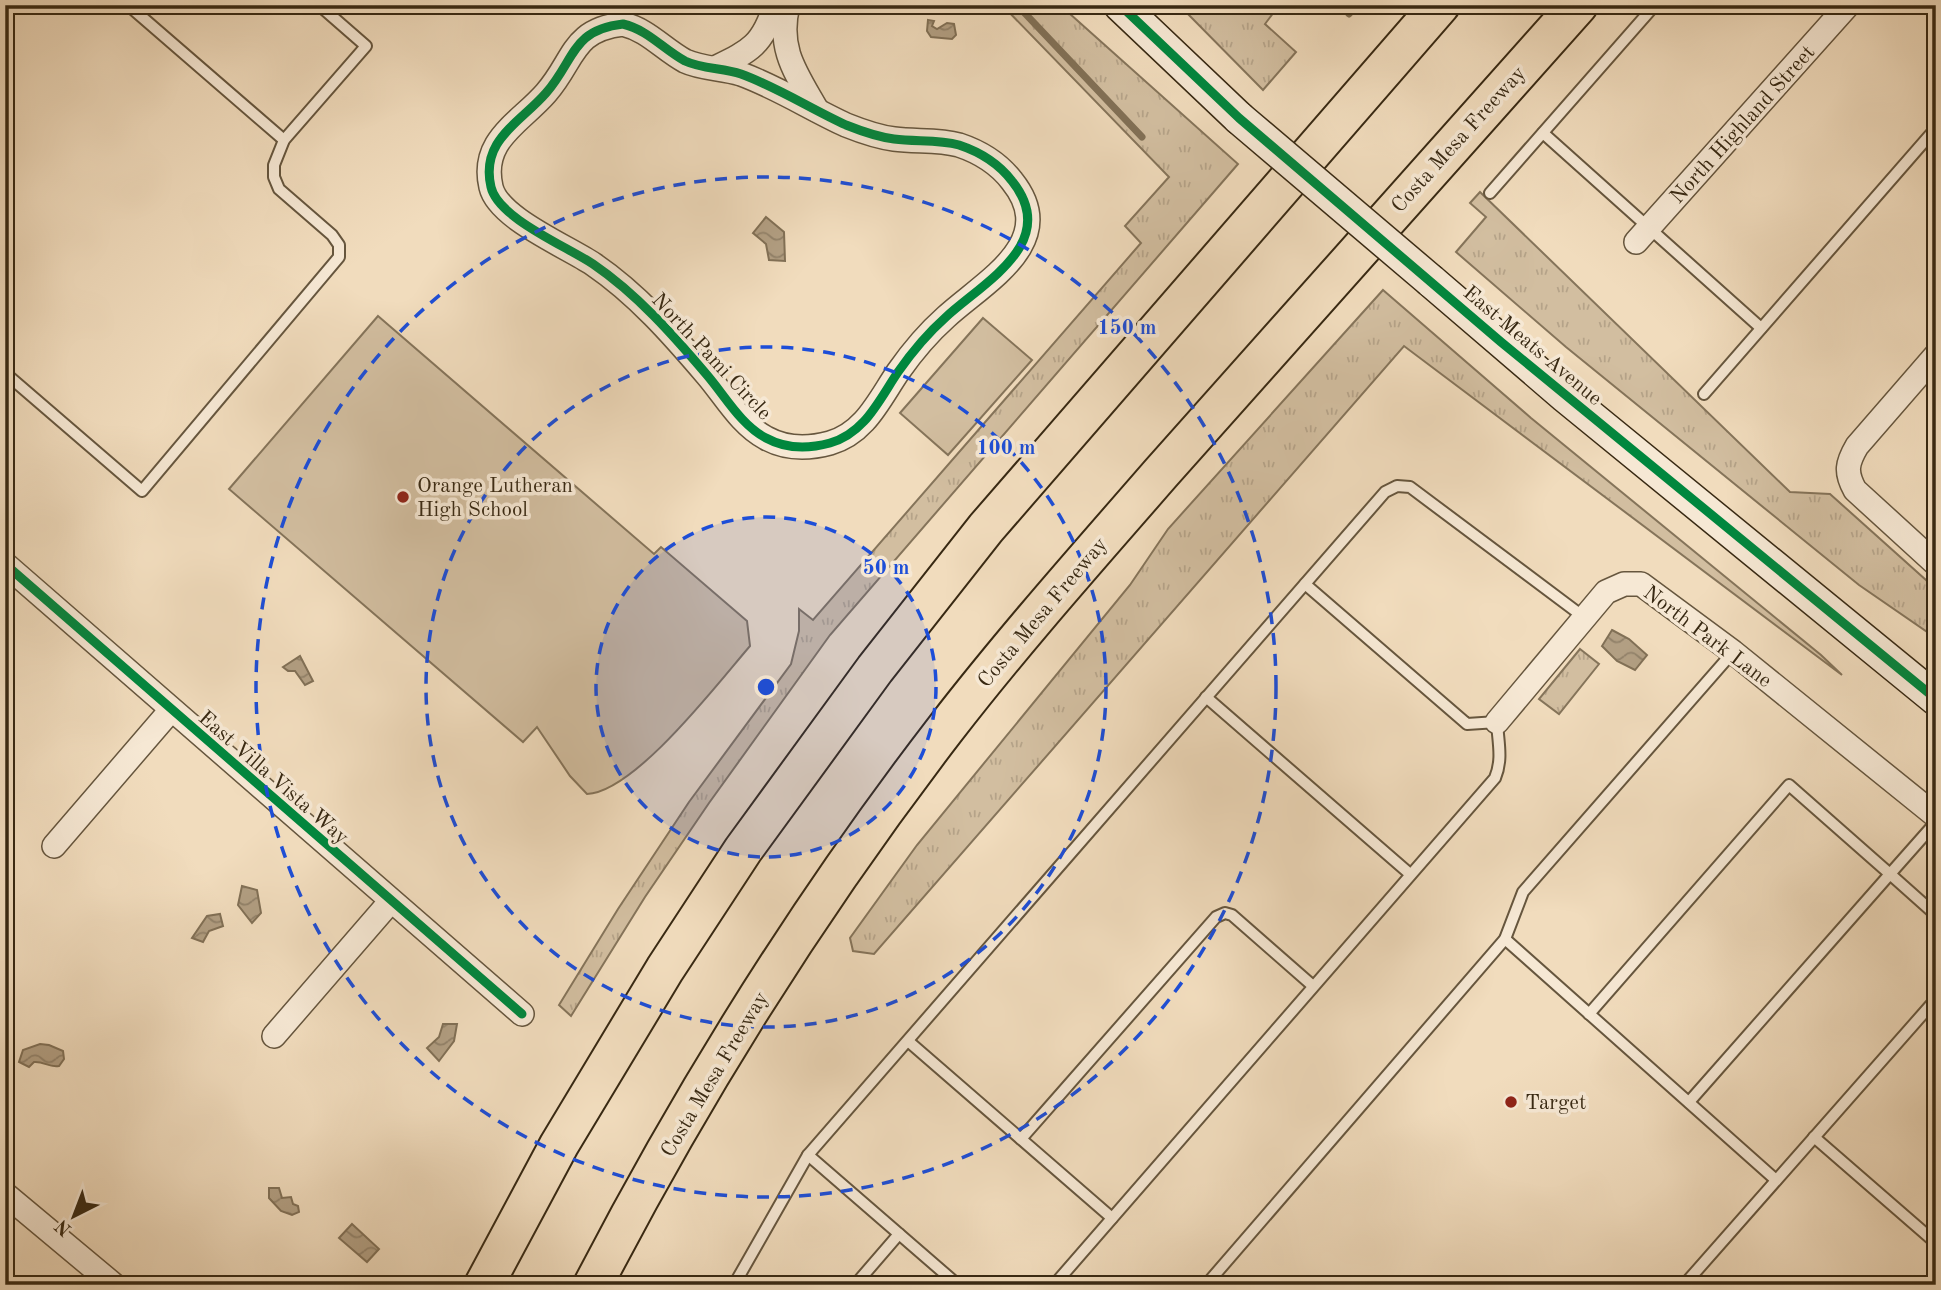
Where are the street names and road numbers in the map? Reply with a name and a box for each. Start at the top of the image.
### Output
street label: North Highland Street [1667,42,1819,208]
street label: Costa Mesa Freeway [1388,63,1530,217]
street label: East Meats Avenue [1459,282,1605,410]
street label: North Pami Circle [647,290,775,424]
street label: Costa Mesa Freeway [974,534,1112,692]
street label: North Park Lane [1639,582,1775,692]
street label: East Villa Vista Way [194,707,352,849]
street label: Costa Mesa Freeway [658,988,773,1161]

